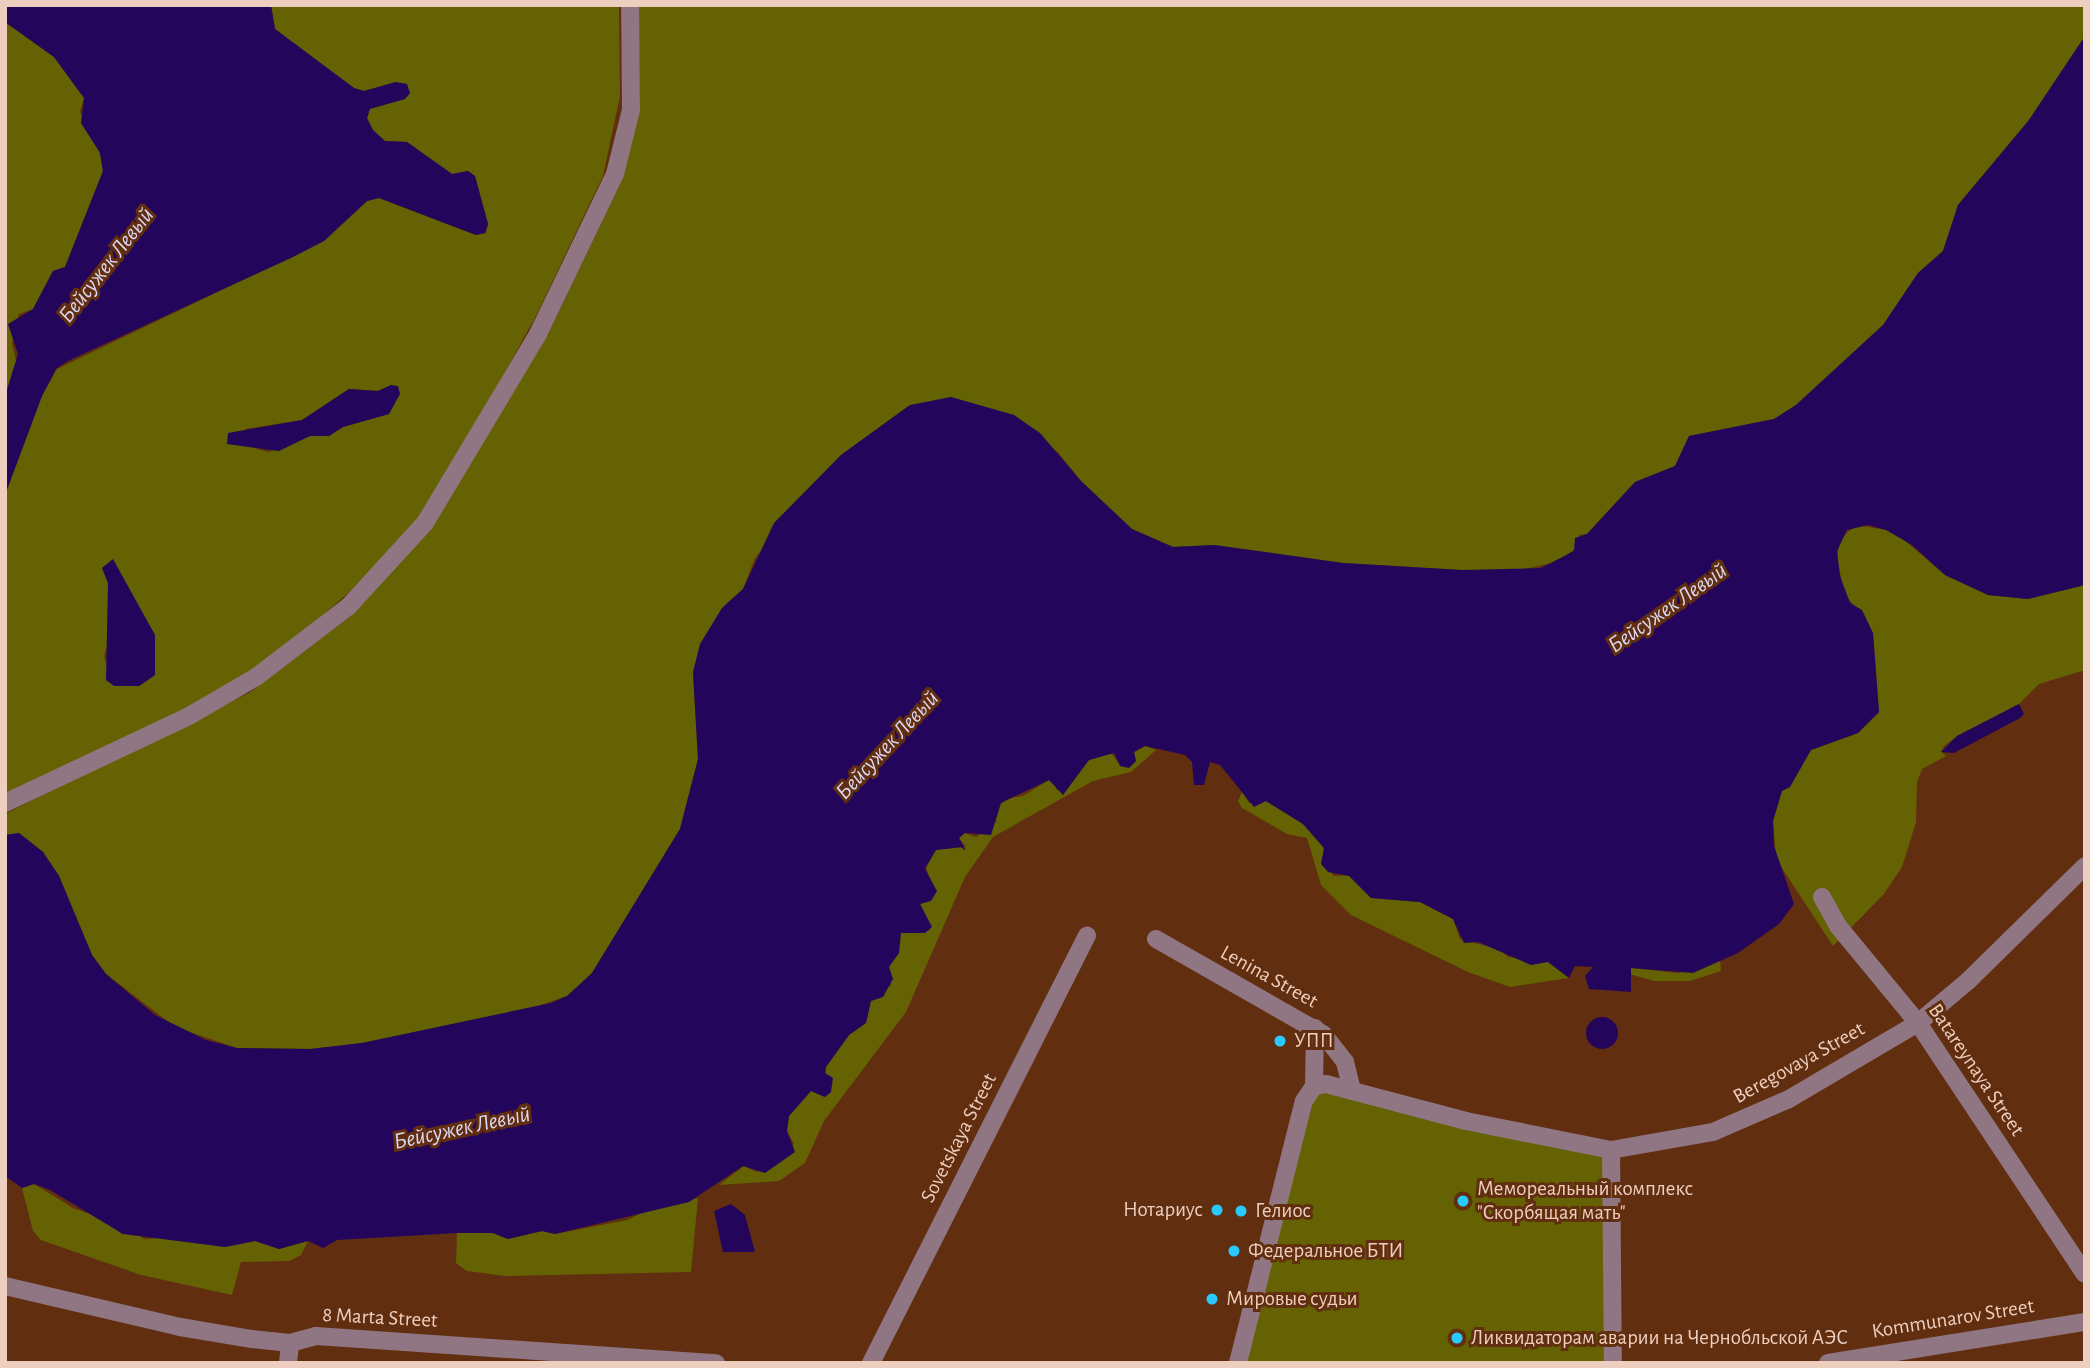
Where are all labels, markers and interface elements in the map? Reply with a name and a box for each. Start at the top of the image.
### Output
water label: Бейсужек Левый [53,203,161,329]
water label: Бейсужек Левый [1603,558,1733,660]
water label: Бейсужек Левый [830,686,946,806]
street label: Lenina Street [1216,940,1322,1014]
street label: Batareynaya Street [1922,999,2030,1141]
street label: Beregovaya Street [1729,1016,1869,1110]
place label: УПП [1294,1028,1334,1054]
marker: УПП [1272,1033,1288,1049]
street label: Sovetskaya Street [916,1069,1002,1207]
water label: Бейсужек Левый [391,1101,533,1157]
place label: Мемореальный комплекс "Cкорбящая мать" [1477,1176,1693,1226]
marker: Мемореальный комплекс "Cкорбящая мать" [1455,1193,1471,1209]
place label: Нотариус [1123,1197,1203,1223]
place label: Гелиос [1255,1198,1311,1224]
marker: Нотариус [1209,1202,1225,1218]
marker: Гелиос [1233,1203,1249,1219]
place label: Федеральное БТИ [1248,1238,1403,1264]
marker: Федеральное БТИ [1226,1243,1242,1259]
place label: Мировые судьи [1226,1286,1358,1312]
marker: Мировые судьи [1204,1291,1220,1307]
street label: Kommunarov Street [1870,1294,2036,1344]
street label: 8 Marta Street [322,1302,438,1334]
place label: Ликвидаторам аварии на Чернобльской АЭС [1471,1325,1848,1351]
marker: Ликвидаторам аварии на Чернобльской АЭС [1449,1330,1465,1346]

